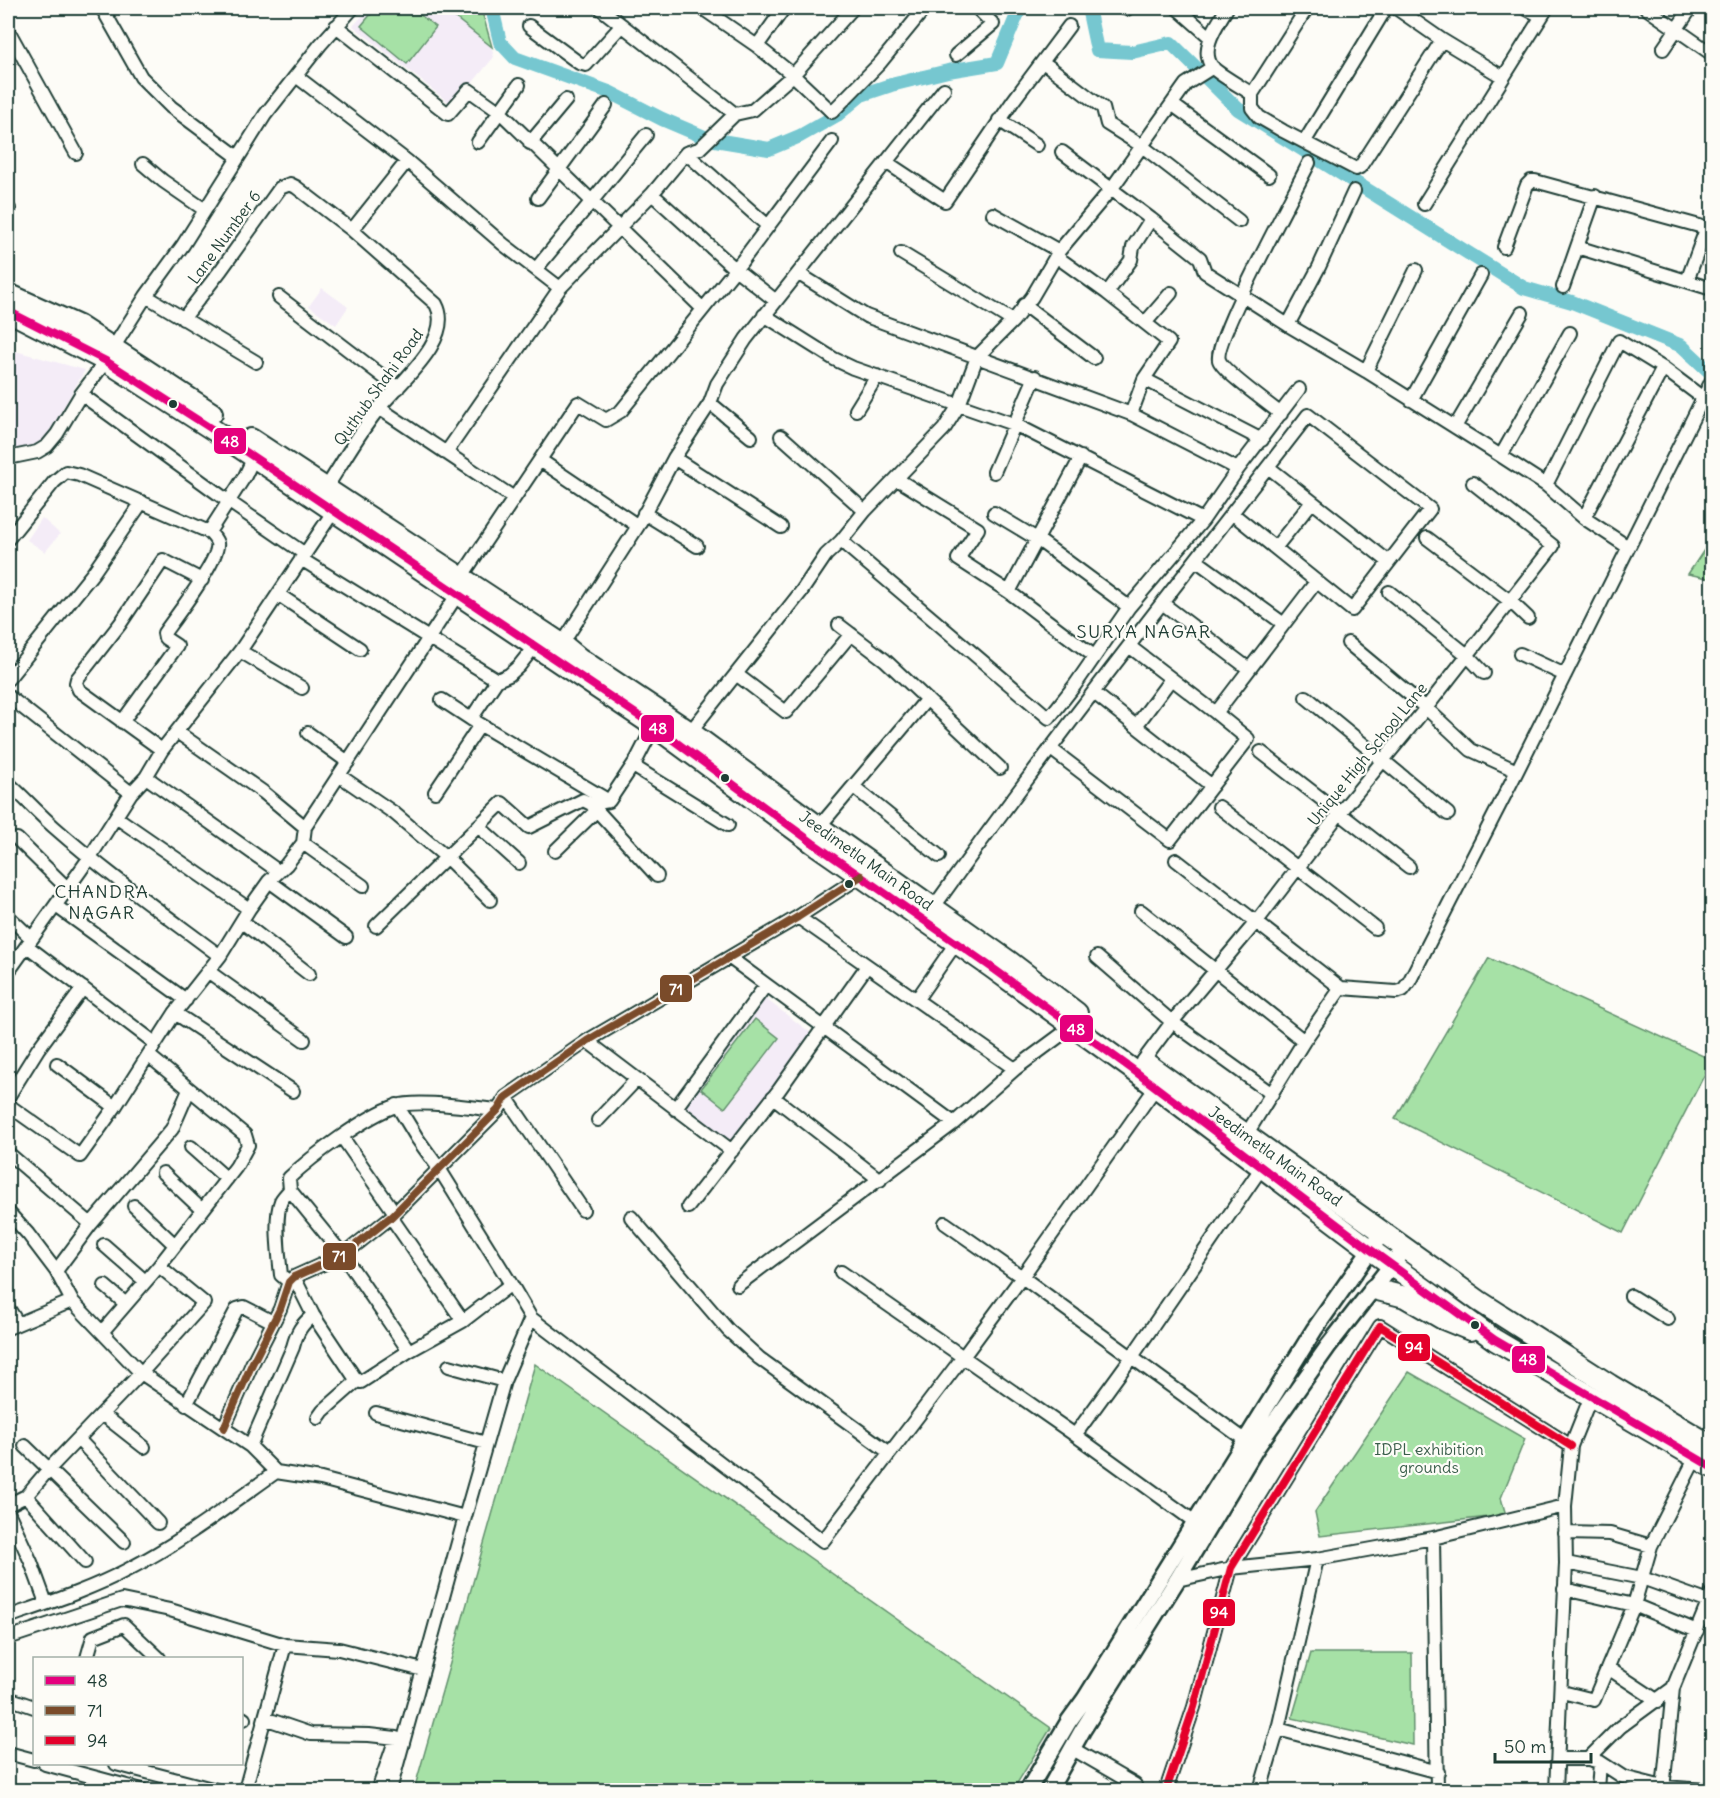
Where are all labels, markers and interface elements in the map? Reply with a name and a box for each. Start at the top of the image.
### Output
street label: Lane Number 6 [183,186,265,288]
street label: Quthub Shahi Road [329,325,427,449]
unlabelled marker [167,398,179,410]
line badge: 48 [213,427,247,455]
text: 48 [221,431,239,451]
district label: SURYA NAGAR [1076,620,1212,643]
street label: Unique High School Lane [1303,678,1431,830]
line badge: 48 [640,714,675,743]
text: 48 [649,718,667,738]
unlabelled marker [719,772,731,784]
street label: Jeedimetla Main Road [796,806,937,915]
unlabelled marker [843,878,855,890]
district label: CHANDRA NAGAR [55,880,149,924]
line badge: 71 [659,974,693,1003]
text: 71 [669,979,683,999]
line badge: 48 [1059,1014,1094,1043]
text: 48 [1067,1019,1085,1039]
street label: Jeedimetla Main Road [1205,1101,1346,1210]
line badge: 71 [322,1242,357,1271]
text: 71 [332,1246,346,1266]
unlabelled marker [1469,1319,1481,1331]
line badge: 94 [1397,1333,1431,1362]
text: 94 [1405,1337,1423,1357]
line badge: 48 [1511,1345,1546,1374]
text: 48 [1519,1349,1537,1369]
park label: IDPL exhibition grounds [1374,1439,1484,1477]
line badge: 94 [1202,1598,1236,1627]
text: 94 [1210,1602,1228,1622]
legend [33,1657,243,1765]
text: 48 [87,1669,108,1692]
text: 71 [87,1699,103,1722]
scale bar [1495,1726,1591,1764]
text: 94 [87,1729,108,1752]
text: 50 m [1504,1735,1546,1758]

